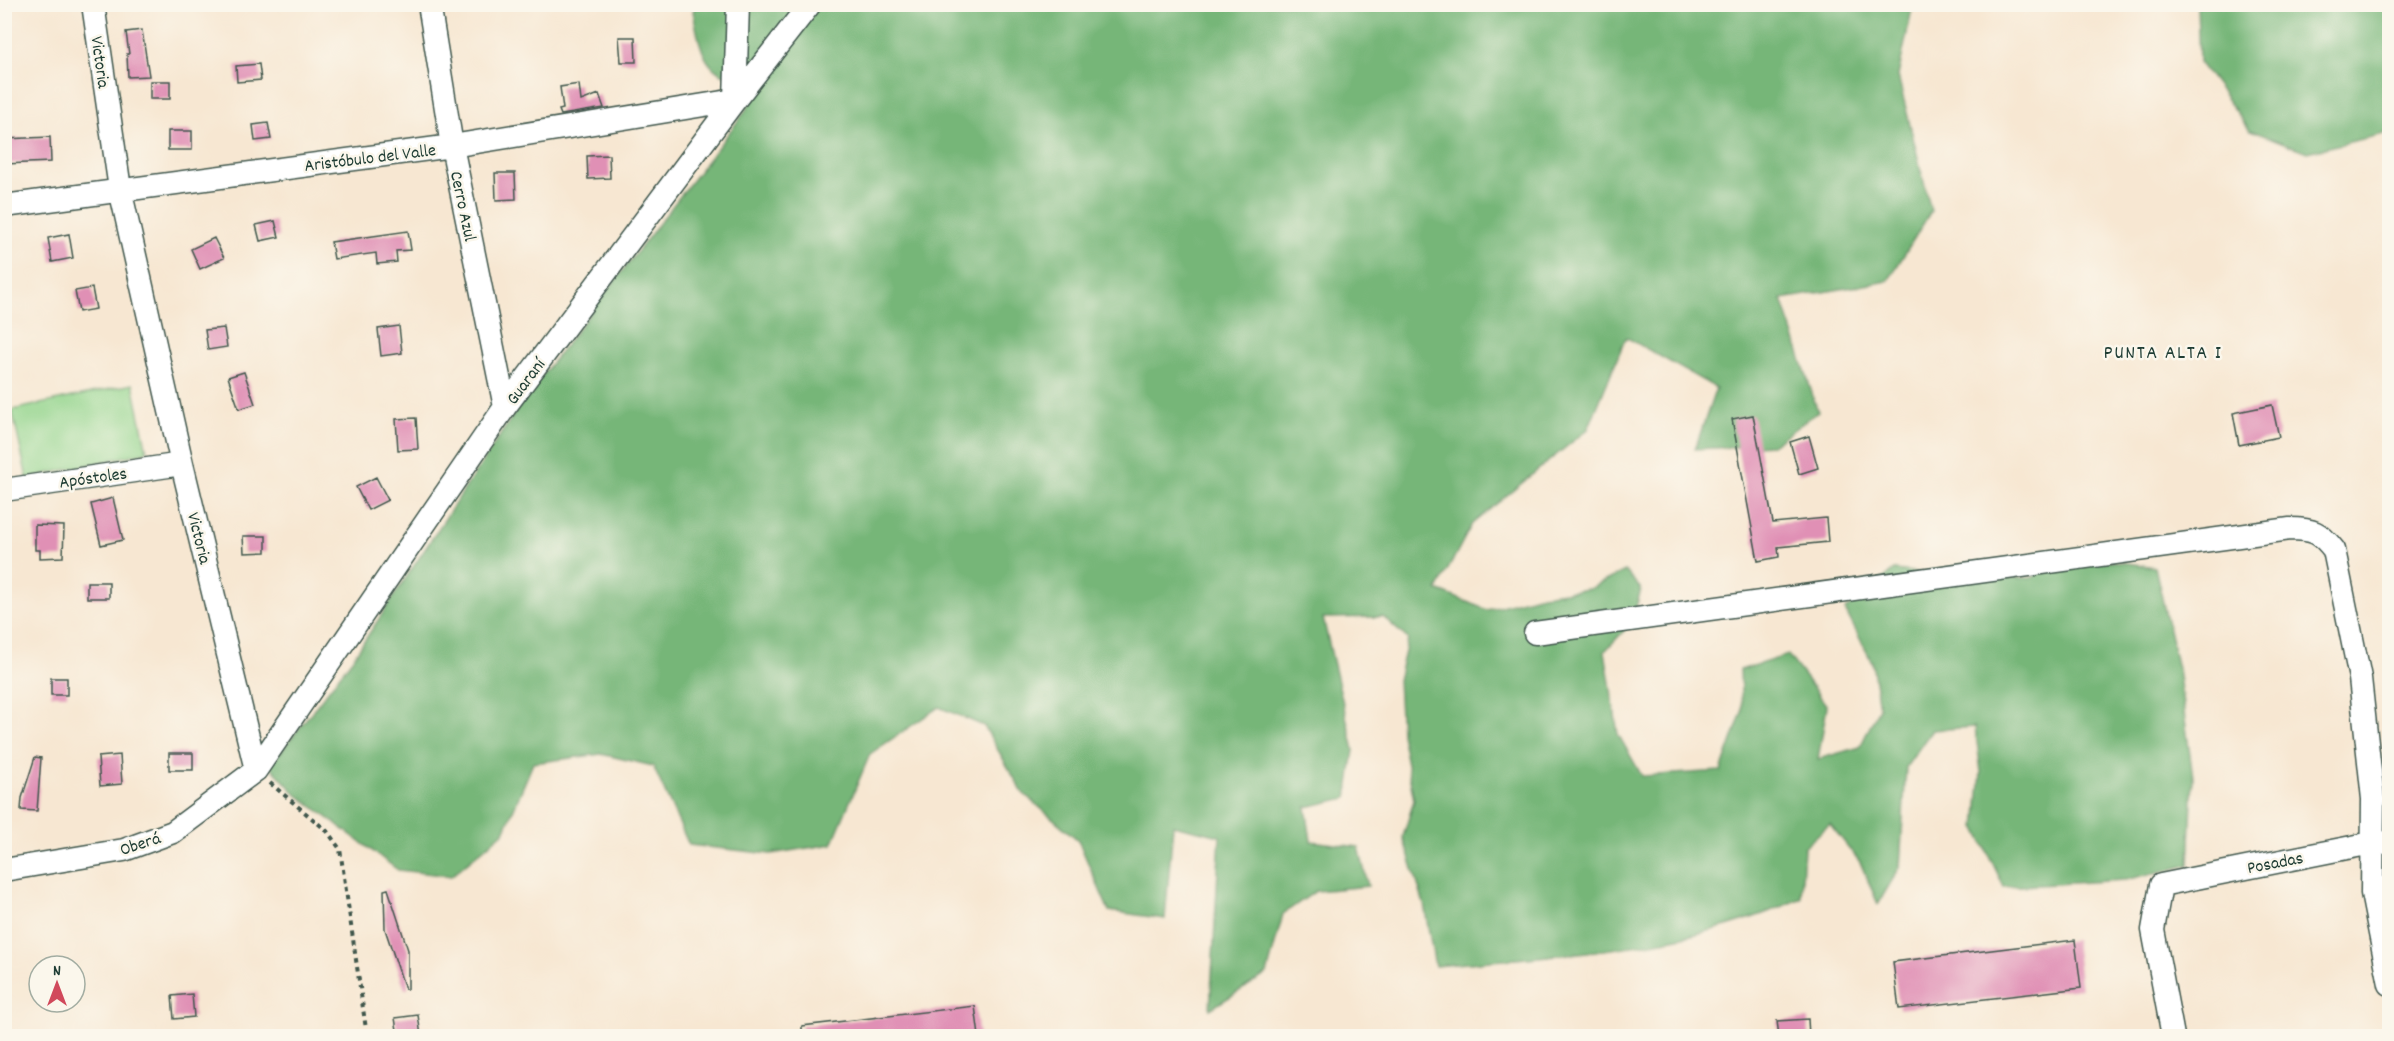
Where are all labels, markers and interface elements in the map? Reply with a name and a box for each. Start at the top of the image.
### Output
street label: Victoria [83,35,115,91]
street label: Aristóbulo del Valle [303,139,438,180]
street label: Cerro Azul [442,169,481,245]
district label: PUNTA ALTA I [2104,340,2222,368]
street label: Guaraní [501,353,554,411]
street label: Apóstoles [58,462,129,497]
street label: Victoria [179,510,216,568]
street label: Oberá [117,827,164,864]
street label: Posadas [2245,847,2306,882]
north arrow [27,954,87,1014]
text: N [53,960,61,983]

